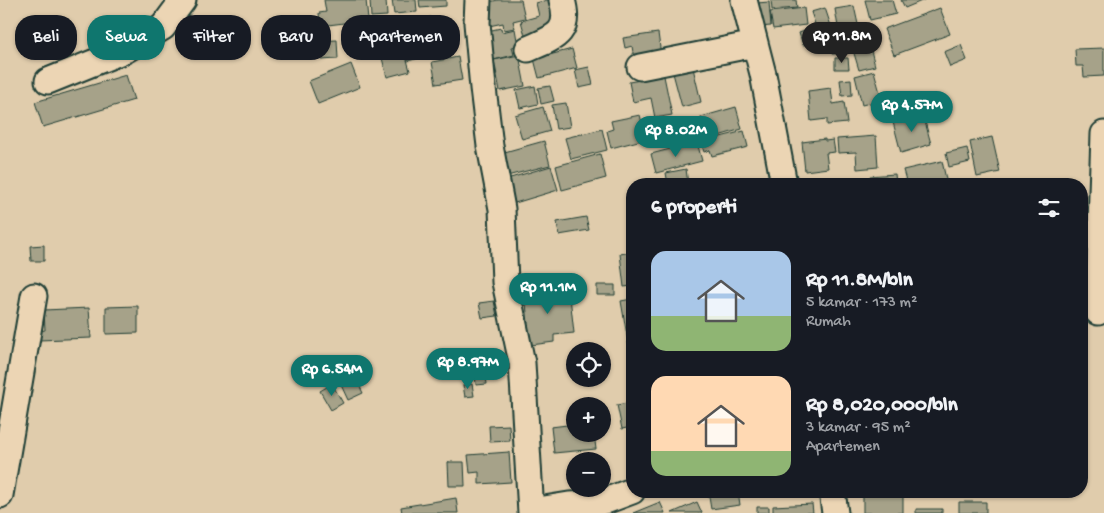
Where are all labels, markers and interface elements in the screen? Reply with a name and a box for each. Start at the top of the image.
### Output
chip: Beli [15,15,77,60]
chip: Sewa [87,15,165,60]
chip: Filter [175,15,251,60]
chip: Baru [261,15,331,60]
chip: Apartemen [341,15,460,60]
pin: Rp 11.8M [790,22,894,64]
text: Rp 11.8M [813,28,871,47]
pin: Rp 4.57M [860,90,964,133]
text: Rp 4.57M [882,97,942,116]
pin: Rp 8.02M [624,116,728,158]
text: Rp 8.02M [645,122,707,141]
icon: filters [1035,194,1063,222]
text: 6 properti [651,196,737,221]
text: Rp 11.8M/bln [806,269,913,294]
icon: home [691,271,751,331]
pin: Rp 11.1M [496,272,600,315]
text: Rp 11.1M [520,279,576,298]
text: 5 kamar · 173 m² [806,294,917,313]
text: Rumah [806,313,851,332]
map controls [566,342,611,497]
button: locate [566,342,611,387]
pin: Rp 8.97M [416,348,520,390]
pin: Rp 6.54M [280,354,384,397]
text: Rp 8.97M [437,354,499,373]
text: Rp 6.54M [302,361,362,380]
text: Rp 8,020,000/bln [806,394,958,419]
icon: home [691,396,751,456]
button: + [566,397,611,442]
text: 3 kamar · 95 m² [806,419,911,438]
text: Apartemen [806,438,880,457]
button: − [566,452,611,497]

